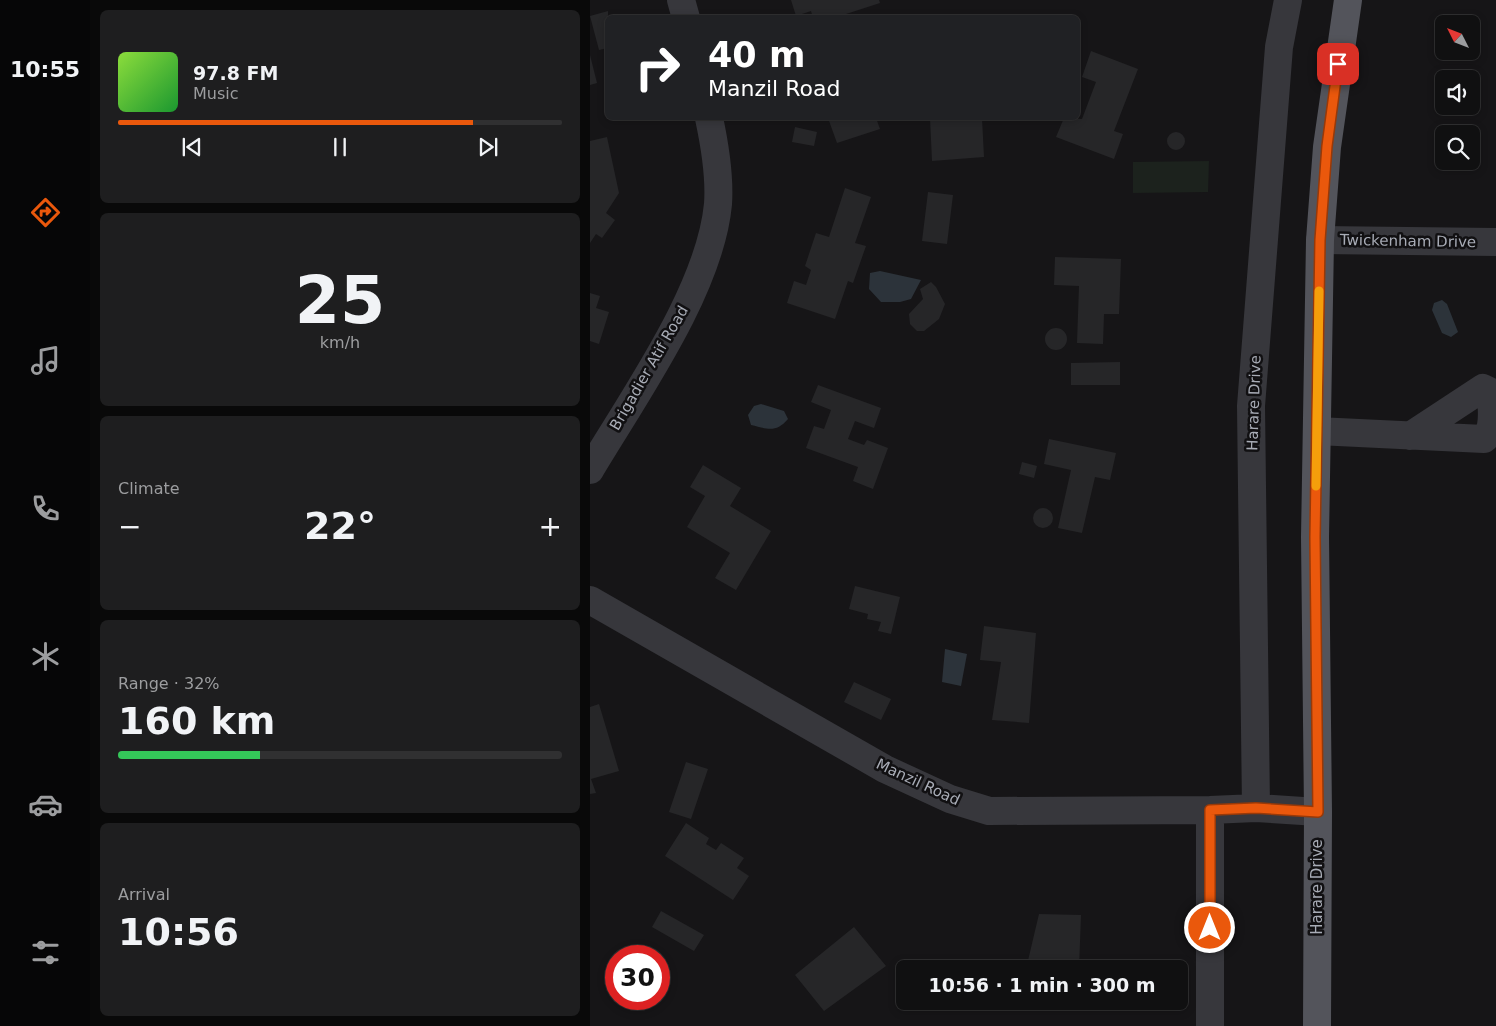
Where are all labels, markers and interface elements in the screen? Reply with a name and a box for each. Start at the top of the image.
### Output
north arrow [1435,15,1480,60]
map controls [1435,15,1480,170]
icon: right [625,35,690,100]
text: 40 m [708,35,805,75]
pin [1317,43,1359,85]
icon: arrive [1324,50,1352,78]
text: 10:55 [10,57,80,82]
text: 97.8 FM [193,62,278,84]
button: sound [1435,70,1480,115]
text: Manzil Road [708,76,840,101]
text: Music [193,84,239,103]
button: search [1435,125,1480,170]
icon: previous [178,133,206,161]
icon: pause [326,133,354,161]
icon: next [474,133,502,161]
icon: directions [28,195,63,230]
street label: Twickenham Drive [1339,231,1476,251]
text: 25 [295,263,385,338]
street label: Brigadier Atif Road [606,302,692,434]
text: km/h [320,333,360,352]
icon: music [28,343,63,378]
street label: Harare Drive [1243,355,1265,451]
text: Climate [118,479,180,498]
icon: phone [28,491,63,526]
text: 22° [304,504,376,548]
text: − [118,510,141,543]
text: + [539,510,562,543]
icon: climate [28,639,63,674]
text: Range · 32% [118,674,220,693]
text: 160 km [118,699,275,743]
street label: Manzil Road [873,755,963,809]
icon: car [28,787,63,822]
street label: Harare Drive [1308,839,1326,935]
text: Arrival [118,885,170,904]
position arrow [1183,901,1235,953]
text: 10:56 [118,910,239,954]
icon: filters [28,935,63,970]
speed limit sign: 30 [605,945,670,1010]
text: 10:56 · 1 min · 300 m [928,974,1156,996]

